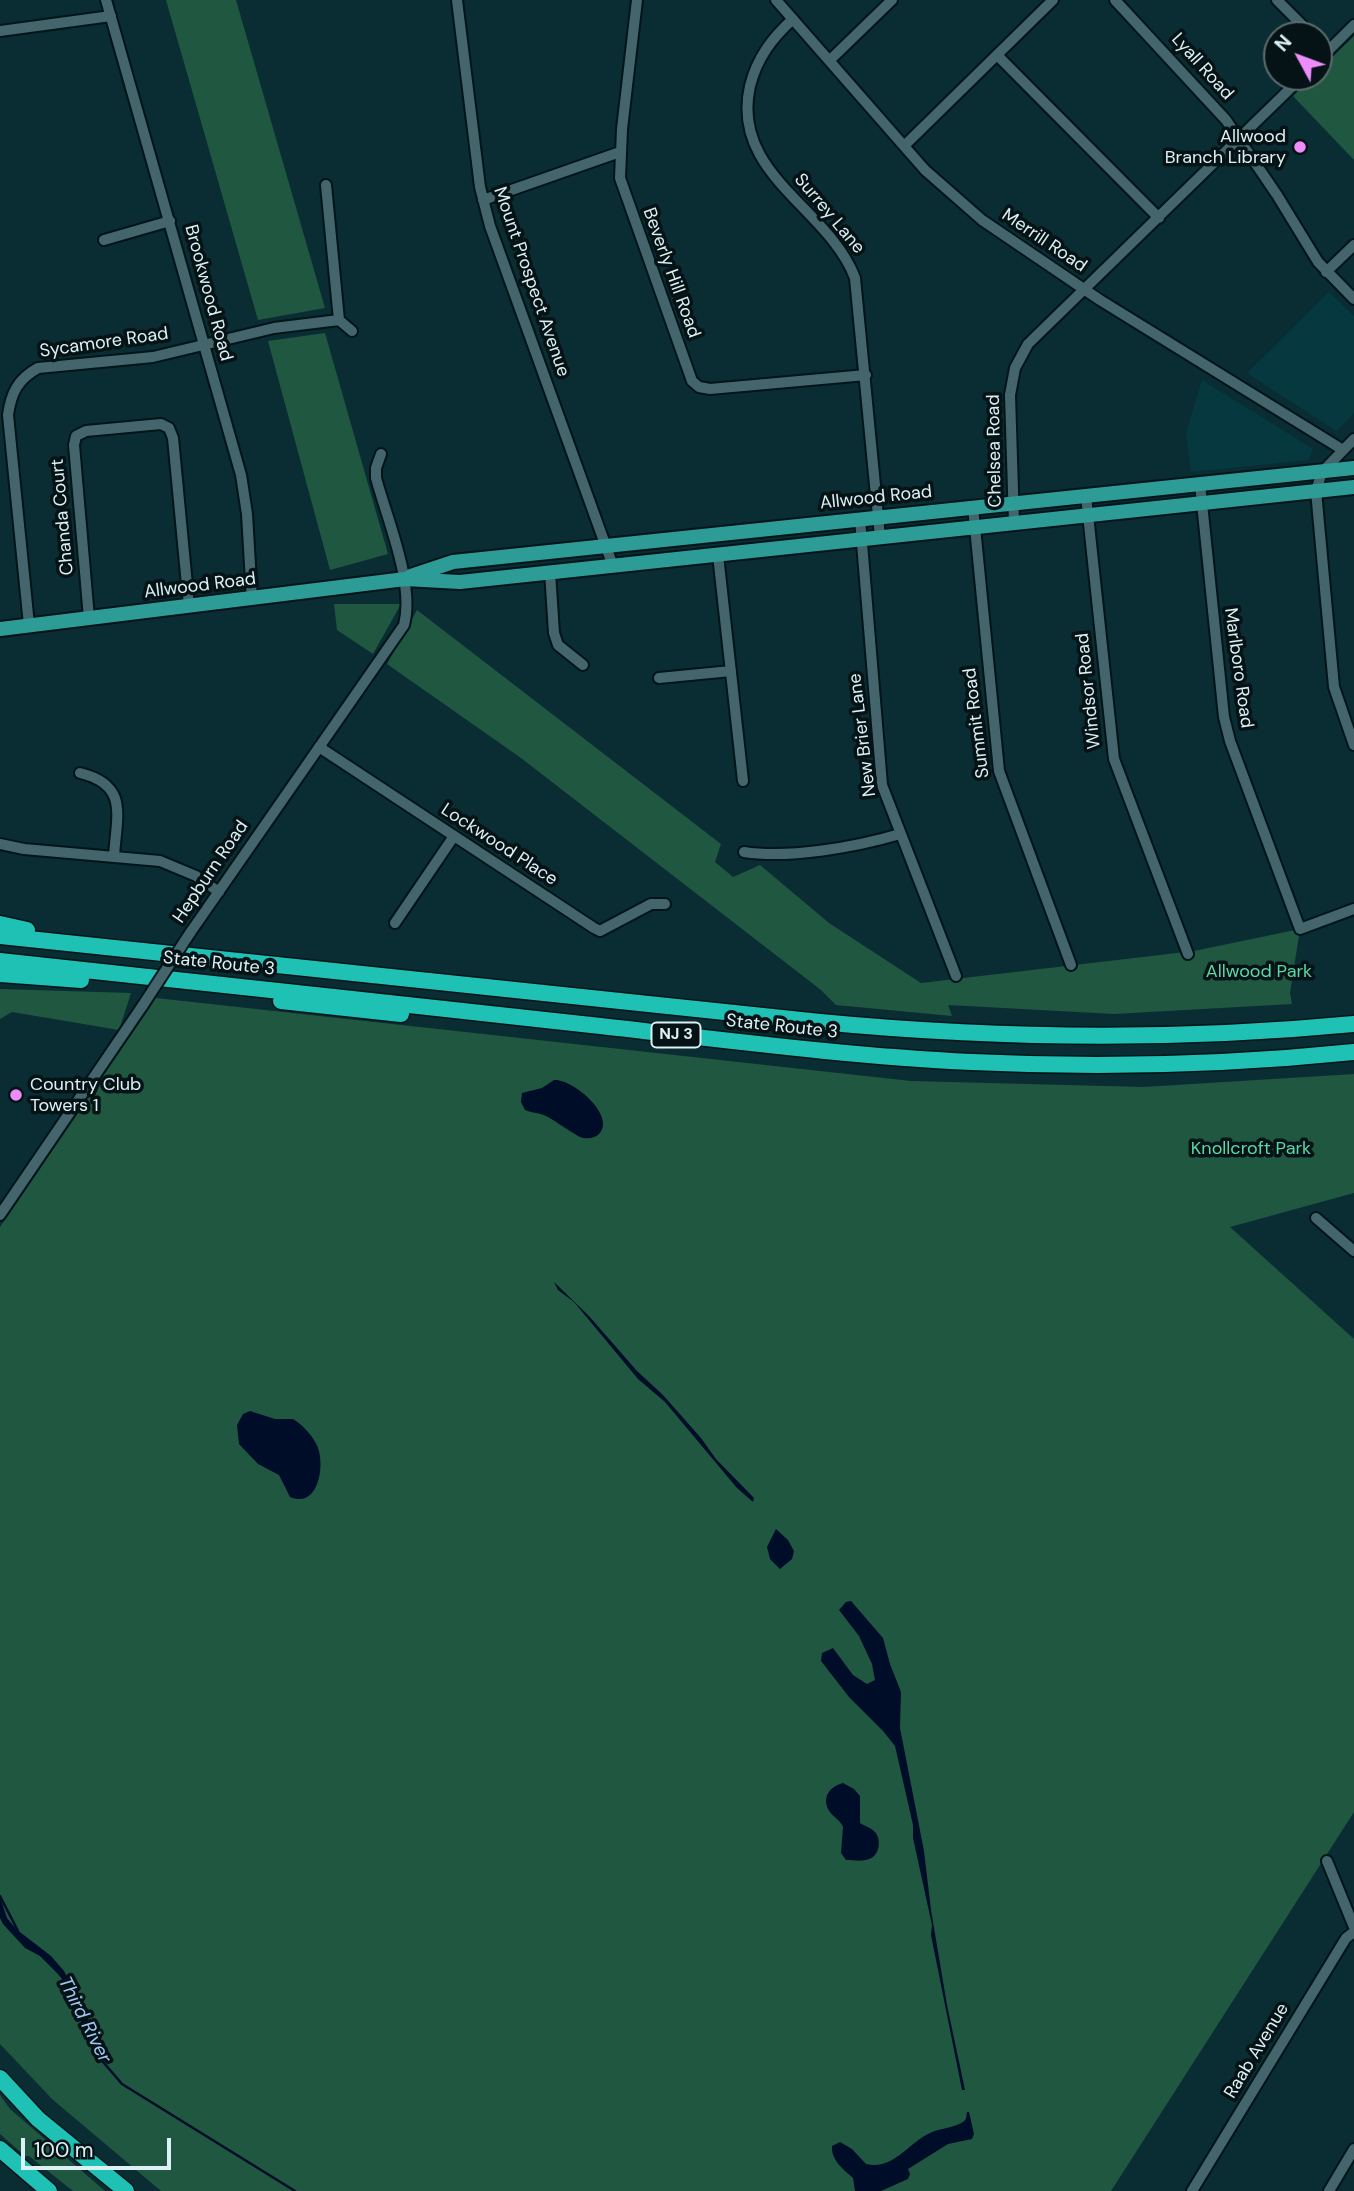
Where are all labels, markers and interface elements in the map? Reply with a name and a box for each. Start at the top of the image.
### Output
north arrow [1263,21,1333,91]
street label: Lyall Road [1166,29,1238,105]
text: N [1269,30,1297,57]
place label: Allwood Branch Library [1165,126,1286,168]
marker: Allwood Branch Library [1292,139,1308,155]
street label: Surrey Lane [789,169,869,259]
street label: Mount Prospect Avenue [488,184,574,380]
street label: Beverly Hill Road [637,205,705,341]
street label: Merrill Road [997,205,1091,277]
street label: Brookwood Road [179,222,237,364]
street label: Sycamore Road [38,323,170,363]
street label: Chelsea Road [983,394,1007,508]
street label: Chanda Court [47,458,79,576]
street label: Allwood Road [819,481,933,515]
street label: Allwood Road [143,568,257,604]
street label: Marlboro Road [1219,606,1257,730]
street label: Windsor Road [1072,632,1106,750]
street label: Summit Road [960,667,994,779]
street label: New Brier Lane [845,672,881,798]
street label: Lockwood Place [437,799,561,891]
street label: Hepburn Road [169,817,253,927]
street label: State Route 3 [162,947,276,981]
park label: Allwood Park [1206,961,1312,983]
street label: State Route 3 [725,1010,839,1044]
road number: NJ 3 [652,1023,700,1048]
place label: Country Club Towers 1 [30,1074,141,1116]
marker: Country Club Towers 1 [8,1087,24,1103]
park label: Knollcroft Park [1191,1138,1311,1160]
water label: Third River [53,1973,115,2067]
street label: Raab Avenue [1220,1999,1294,2103]
scale bar [24,2124,175,2168]
text: 100 m [34,2136,94,2164]

